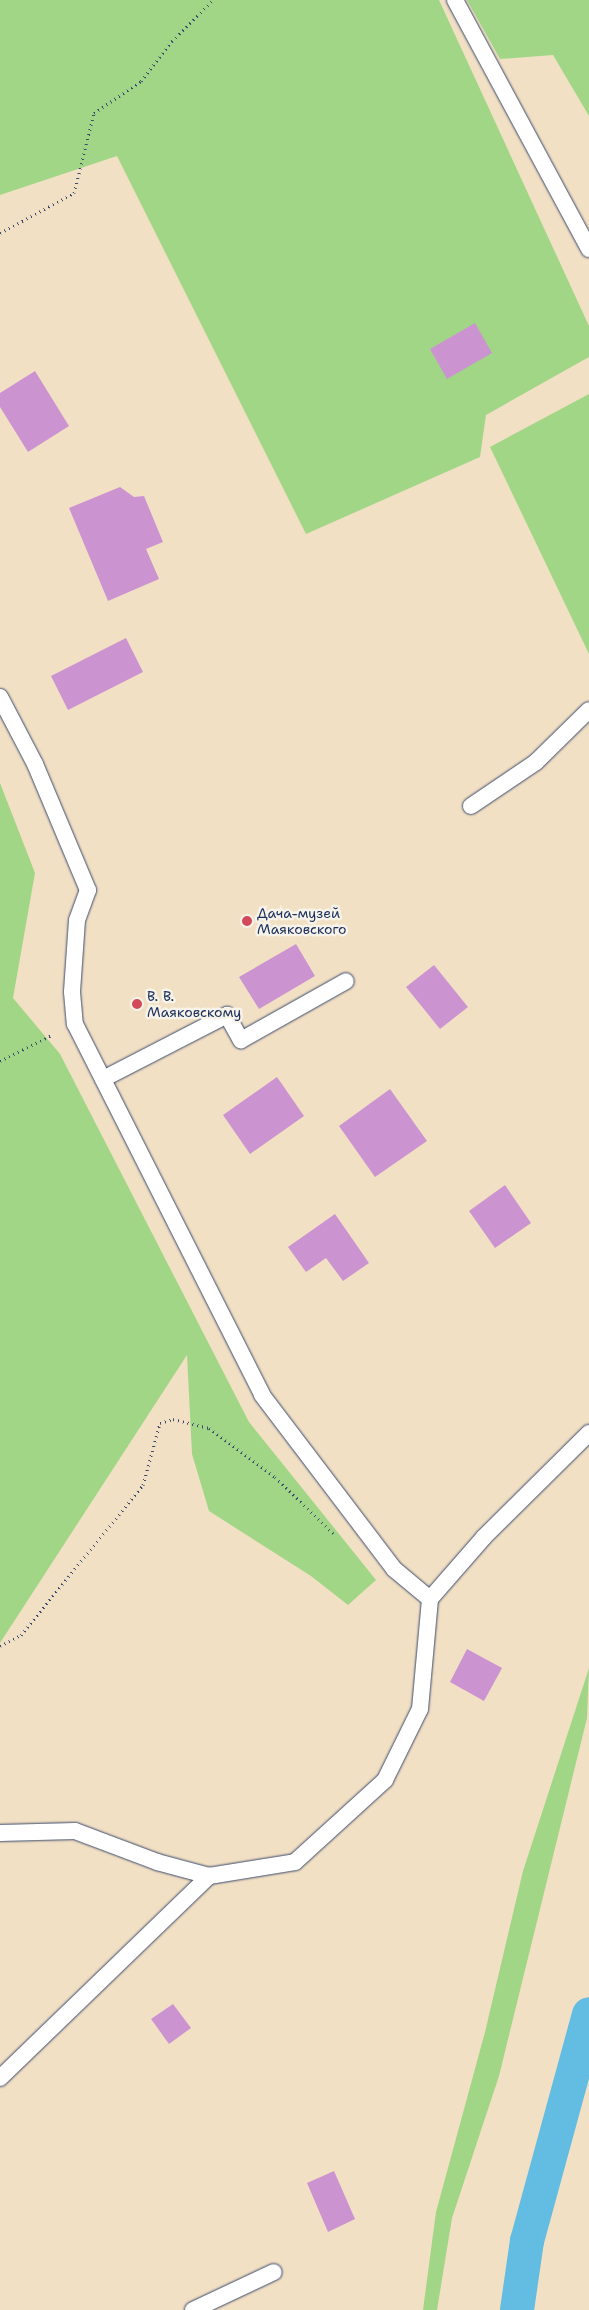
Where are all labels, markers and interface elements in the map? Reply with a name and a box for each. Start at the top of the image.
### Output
place label: Дача-музей Маяковского [257,905,347,938]
marker: Дача-музей Маяковского [241,915,253,927]
place label: В. В. Маяковскому [147,988,241,1020]
marker: В. В. Маяковскому [131,998,143,1010]

